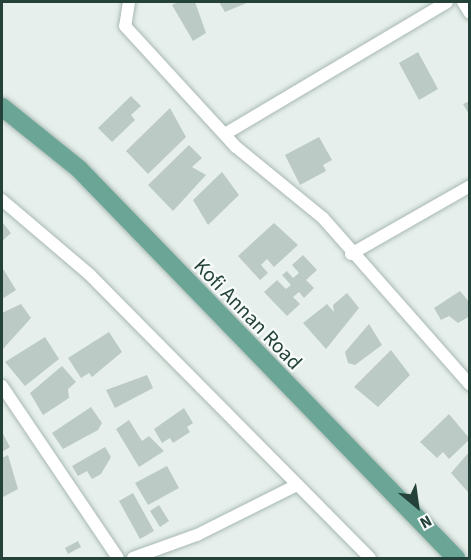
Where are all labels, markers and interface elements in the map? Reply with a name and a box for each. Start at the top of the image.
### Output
street label: Kofi Annan Road [189,253,307,375]
north arrow [387,476,447,536]
text: N [416,510,436,534]

